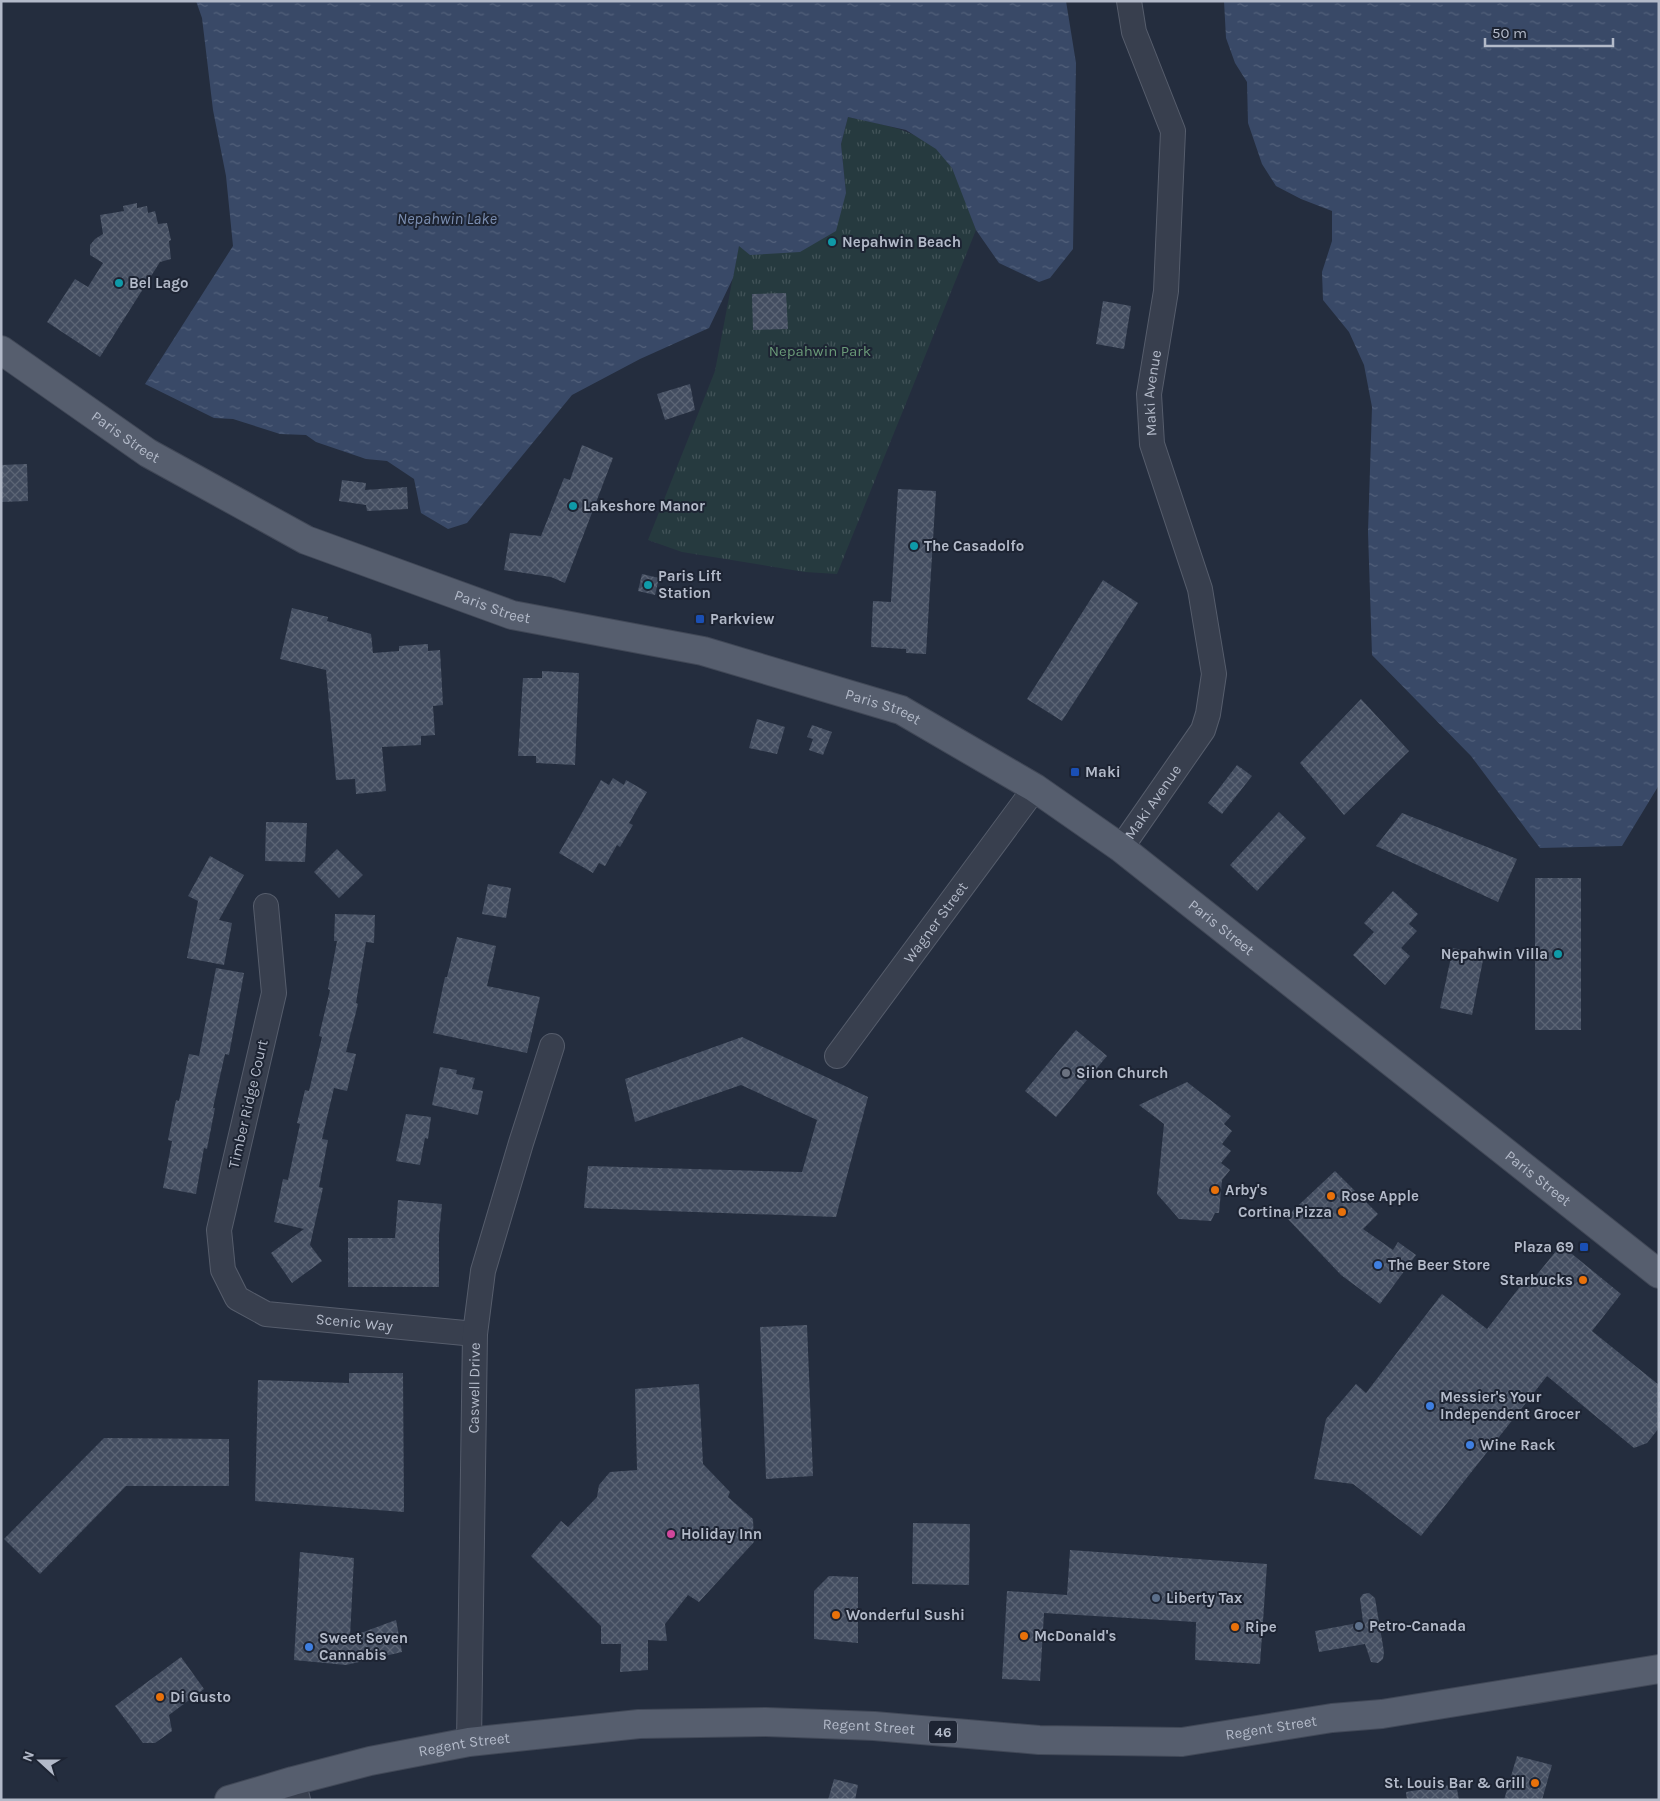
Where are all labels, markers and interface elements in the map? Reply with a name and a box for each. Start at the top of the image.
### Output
scale bar [1485,15,1612,47]
text: 50 m [1492,24,1527,42]
water label: Nepahwin Lake [397,209,497,228]
place label: Nepahwin Beach [842,233,961,251]
marker: Nepahwin Beach [826,236,838,248]
place label: Bel Lago [129,274,188,292]
marker: Bel Lago [113,277,125,289]
park label: Nepahwin Park [769,342,871,360]
street label: Maki Avenue [1140,349,1165,437]
street label: Paris Street [88,407,163,467]
place label: Lakeshore Manor [583,497,705,515]
marker: Lakeshore Manor [567,500,579,512]
place label: The Casadolfo [924,537,1024,555]
marker: The Casadolfo [908,540,920,552]
place label: Paris Lift Station [658,567,722,602]
marker: Paris Lift Station [642,579,654,591]
street label: Paris Street [452,586,532,627]
place label: Parkview [710,610,775,628]
marker: Parkview [694,613,706,625]
street label: Paris Street [843,685,924,729]
street label: Maki Avenue [1121,761,1185,843]
place label: Maki [1085,763,1121,781]
marker: Maki [1069,766,1081,778]
street label: Wagner Street [900,878,972,967]
street label: Paris Street [1185,896,1258,959]
place label: Nepahwin Villa [1441,945,1548,963]
marker: Nepahwin Villa [1552,948,1564,960]
street label: Timber Ridge Court [224,1038,272,1170]
place label: Siion Church [1076,1064,1168,1082]
marker: Siion Church [1060,1067,1072,1079]
street label: Paris Street [1501,1147,1575,1210]
place label: Arby's [1225,1181,1268,1199]
marker: Arby's [1209,1184,1221,1196]
place label: Rose Apple [1341,1187,1419,1205]
marker: Rose Apple [1325,1190,1337,1202]
place label: Cortina Pizza [1238,1203,1332,1221]
marker: Cortina Pizza [1336,1206,1348,1218]
place label: Plaza 69 [1514,1238,1574,1256]
marker: Plaza 69 [1578,1241,1590,1253]
place label: The Beer Store [1388,1256,1490,1274]
marker: The Beer Store [1372,1259,1384,1271]
place label: Starbucks [1500,1271,1573,1289]
marker: Starbucks [1577,1274,1589,1286]
street label: Scenic Way [315,1310,394,1335]
street label: Caswell Drive [465,1342,484,1434]
place label: Messier's Your Independent Grocer [1440,1388,1580,1423]
marker: Messier's Your Independent Grocer [1424,1400,1436,1412]
place label: Wine Rack [1480,1436,1556,1454]
marker: Wine Rack [1464,1439,1476,1451]
place label: Holiday Inn [681,1525,762,1543]
marker: Holiday Inn [665,1528,677,1540]
place label: Liberty Tax [1166,1589,1243,1607]
marker: Liberty Tax [1150,1592,1162,1604]
place label: Wonderful Sushi [846,1606,965,1624]
marker: Wonderful Sushi [830,1609,842,1621]
place label: Petro-Canada [1369,1617,1466,1635]
place label: Ripe [1245,1618,1277,1636]
marker: Petro-Canada [1353,1620,1365,1632]
marker: Ripe [1229,1621,1241,1633]
place label: McDonald's [1034,1627,1116,1645]
place label: Sweet Seven Cannabis [319,1629,408,1664]
marker: McDonald's [1018,1630,1030,1642]
marker: Sweet Seven Cannabis [303,1641,315,1653]
place label: Di Gusto [170,1688,231,1706]
marker: Di Gusto [154,1691,166,1703]
street label: Regent Street [1224,1711,1319,1744]
street label: Regent Street [822,1715,916,1738]
road number: 46 [929,1720,957,1744]
street label: Regent Street [417,1729,511,1761]
north arrow [15,1736,65,1786]
text: N [19,1749,38,1764]
place label: St. Louis Bar & Grill [1384,1774,1525,1792]
marker: St. Louis Bar & Grill [1529,1777,1541,1789]

